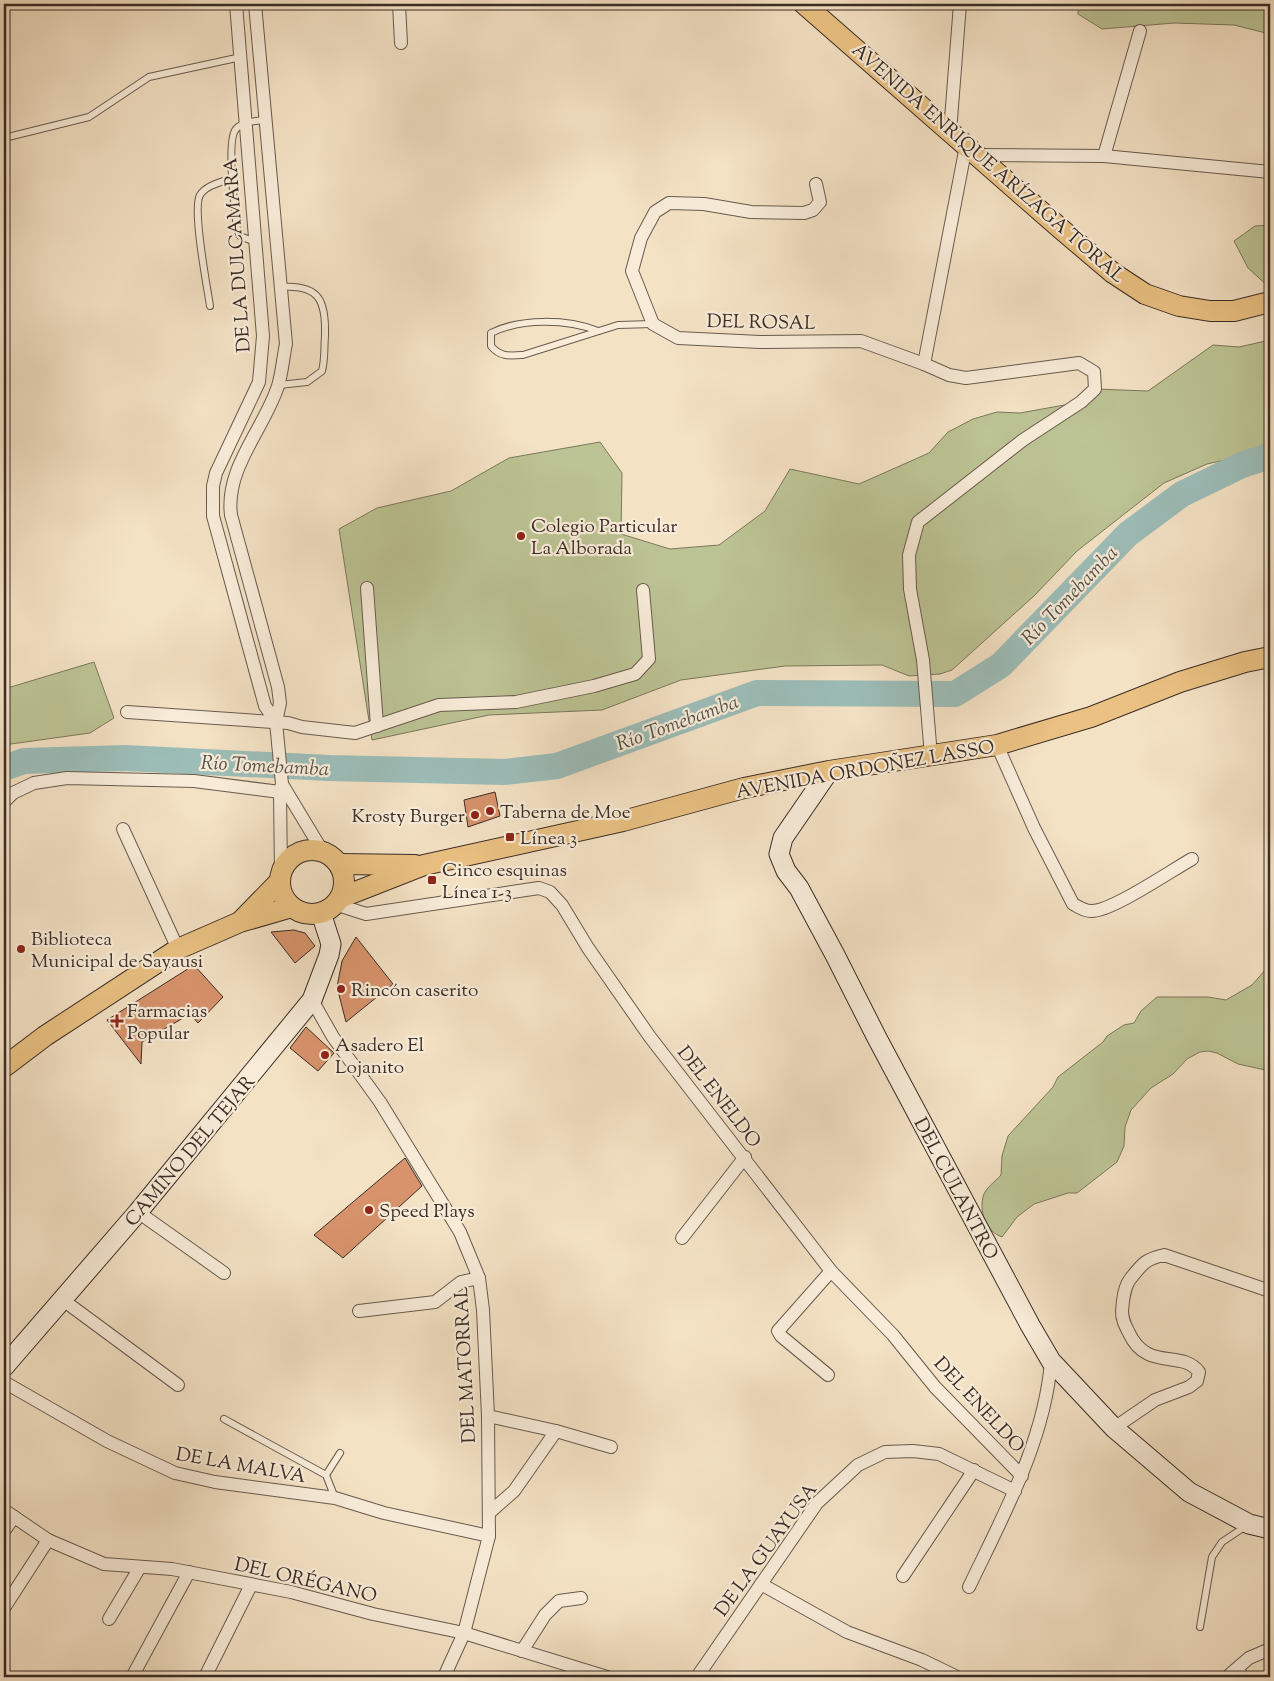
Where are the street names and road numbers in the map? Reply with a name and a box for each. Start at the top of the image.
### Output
street label: AVENIDA ENRIQUE ARÍZAGA TORAL [845,38,1130,290]
street label: DE LA DULCAMARA [218,156,259,353]
street label: DEL ROSAL [706,309,816,338]
street label: AVENIDA ORDOÑEZ LASSO [734,734,997,807]
street label: DEL ENELDO [670,1041,766,1154]
street label: CAMINO DEL TEJAR [119,1070,263,1233]
street label: DEL CULANTRO [906,1113,1004,1265]
street label: DEL MATORRAL [449,1285,484,1444]
street label: DEL ENELDO [926,1352,1030,1460]
street label: DE LA MALVA [173,1442,308,1491]
street label: DE LA GUAYUSA [709,1478,825,1623]
street label: DEL ORÉGANO [231,1552,379,1611]

